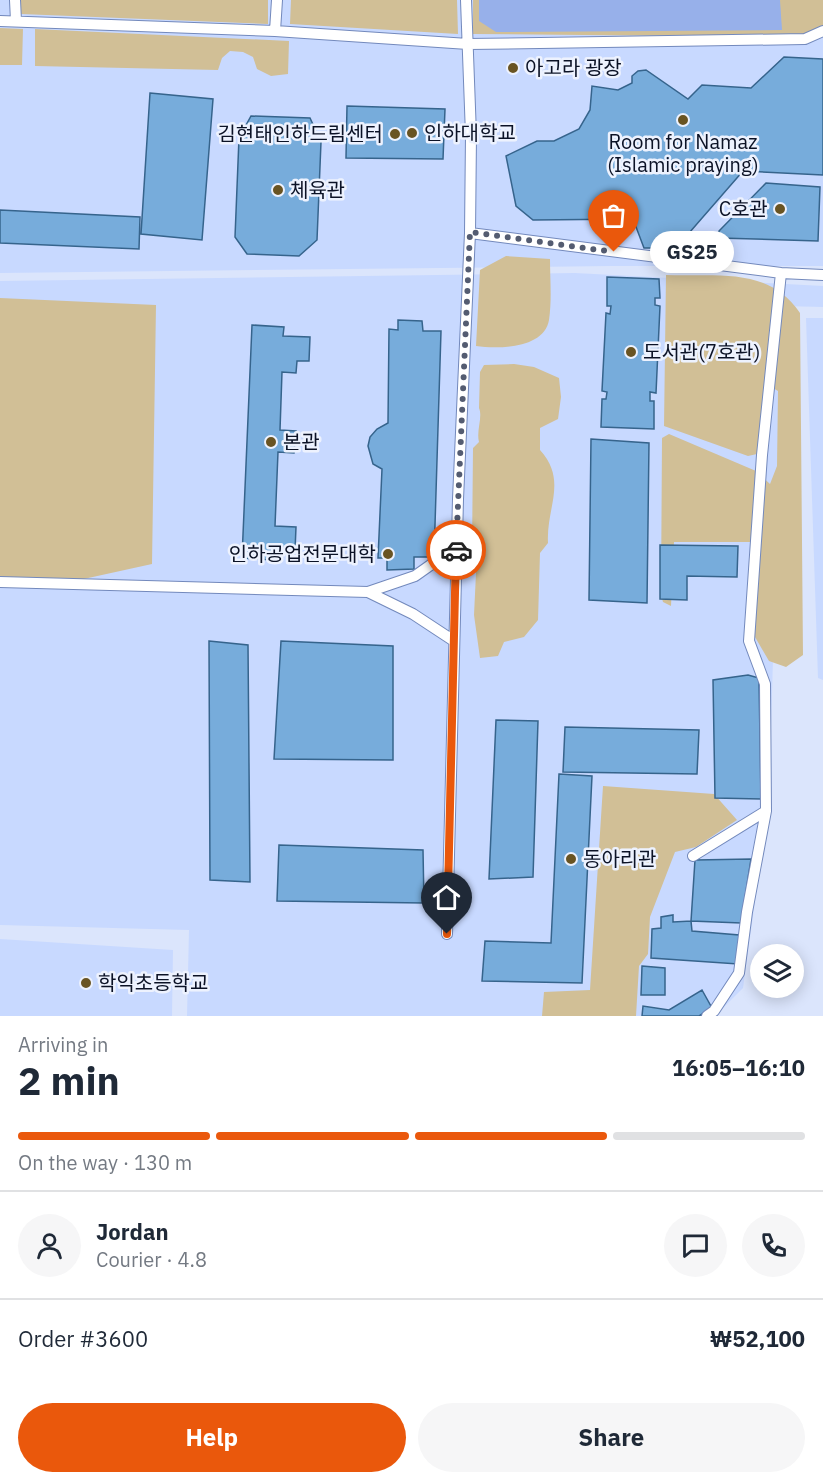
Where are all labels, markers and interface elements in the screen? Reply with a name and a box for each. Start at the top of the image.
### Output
place label: 아고라 광장 [525,54,622,81]
marker: 아고라 광장 [506,61,520,75]
marker: Room for Namaz (Islamic praying) [676,113,690,127]
place label: 인하대학교 [424,119,516,146]
place label: 김현태인하드림센터 [217,120,383,147]
marker: 인하대학교 [405,126,419,140]
marker: 김현태인하드림센터 [388,127,402,141]
place label: Room for Namaz (Islamic praying) [607,128,759,178]
place label: 체육관 [290,176,345,203]
marker: 체육관 [271,183,285,197]
pin [588,190,639,252]
place label: C호관 [719,195,768,222]
icon: bag [597,199,630,232]
marker: C호관 [773,202,787,216]
callout: GS25 [650,231,734,273]
text: GS25 [667,238,717,265]
place label: 도서관(7호관) [643,338,760,365]
marker: 도서관(7호관) [624,345,638,359]
place label: 본관 [283,428,320,455]
marker: 본관 [264,435,278,449]
courier [426,520,486,580]
icon: car [440,534,473,567]
place label: 인하공업전문대학 [229,540,376,567]
marker: 인하공업전문대학 [381,547,395,561]
place label: 동아리관 [583,845,657,872]
marker: 동아리관 [564,852,578,866]
pin [421,872,472,934]
icon: home [430,881,463,914]
map controls [750,944,804,998]
button: layers [750,944,804,998]
place label: 학익초등학교 [98,969,208,996]
marker: 학익초등학교 [79,976,93,990]
text: Arriving in [18,1031,108,1058]
text: 16:05–16:10 [672,1053,805,1082]
text: 2 min [18,1055,120,1106]
text: On the way · 130 m [18,1149,192,1176]
button: person [18,1214,81,1277]
button: chat [664,1214,727,1277]
button: phone [742,1214,805,1277]
text: Jordan [96,1217,169,1246]
text: Courier · 4.8 [96,1246,207,1273]
text: Order #3600 [18,1324,148,1353]
text: ₩52,100 [710,1324,805,1353]
button: Help [18,1403,406,1472]
button: Share [418,1403,805,1472]

